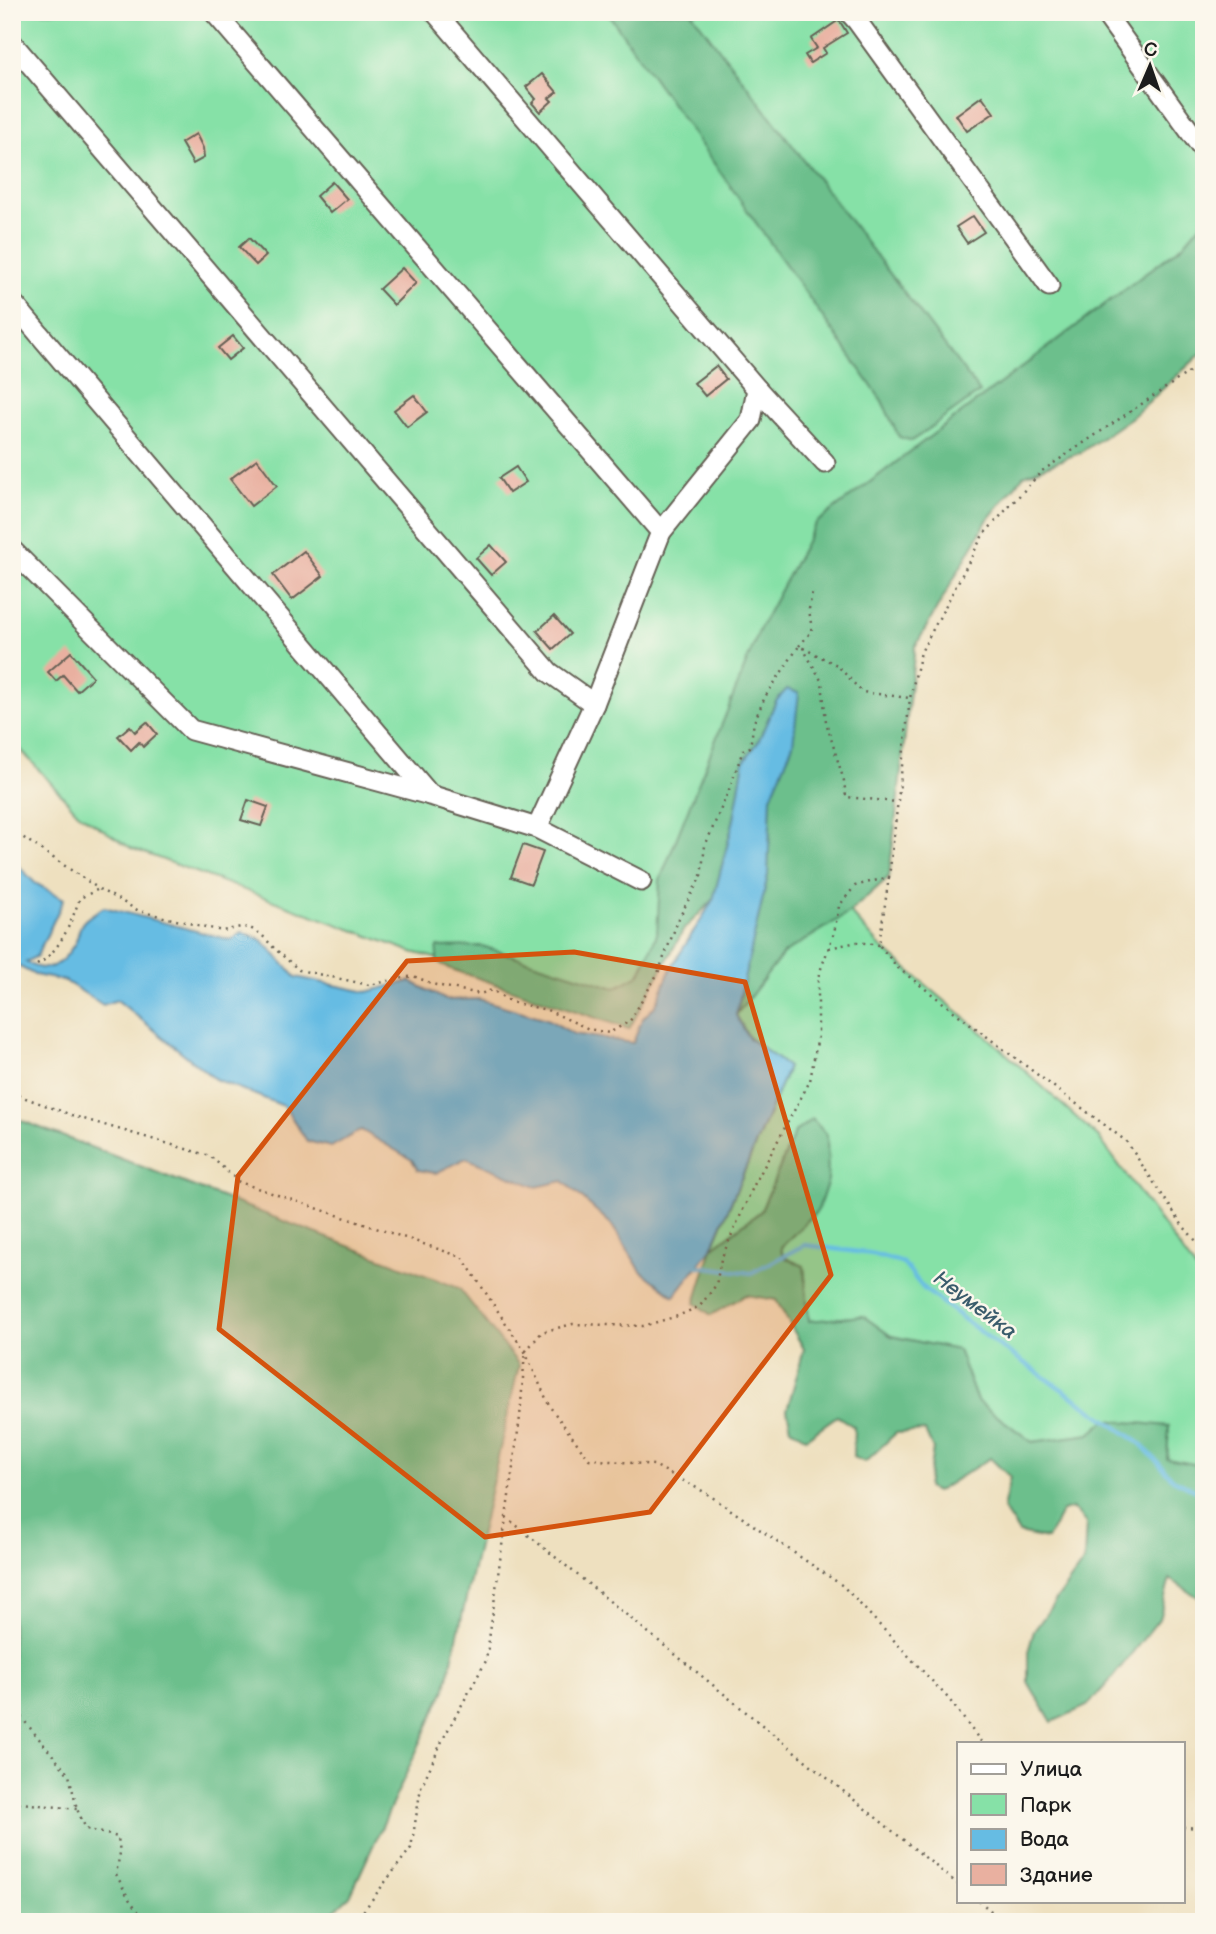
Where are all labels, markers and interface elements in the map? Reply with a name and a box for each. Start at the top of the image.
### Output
north arrow [1114,32,1184,102]
text: С [1144,39,1158,62]
water label: Неумейка [928,1265,1022,1345]
legend [957,1742,1184,1902]
text: Улица [1020,1757,1083,1782]
text: Парк [1020,1793,1071,1818]
text: Вода [1020,1827,1069,1852]
text: Здание [1020,1863,1093,1888]

